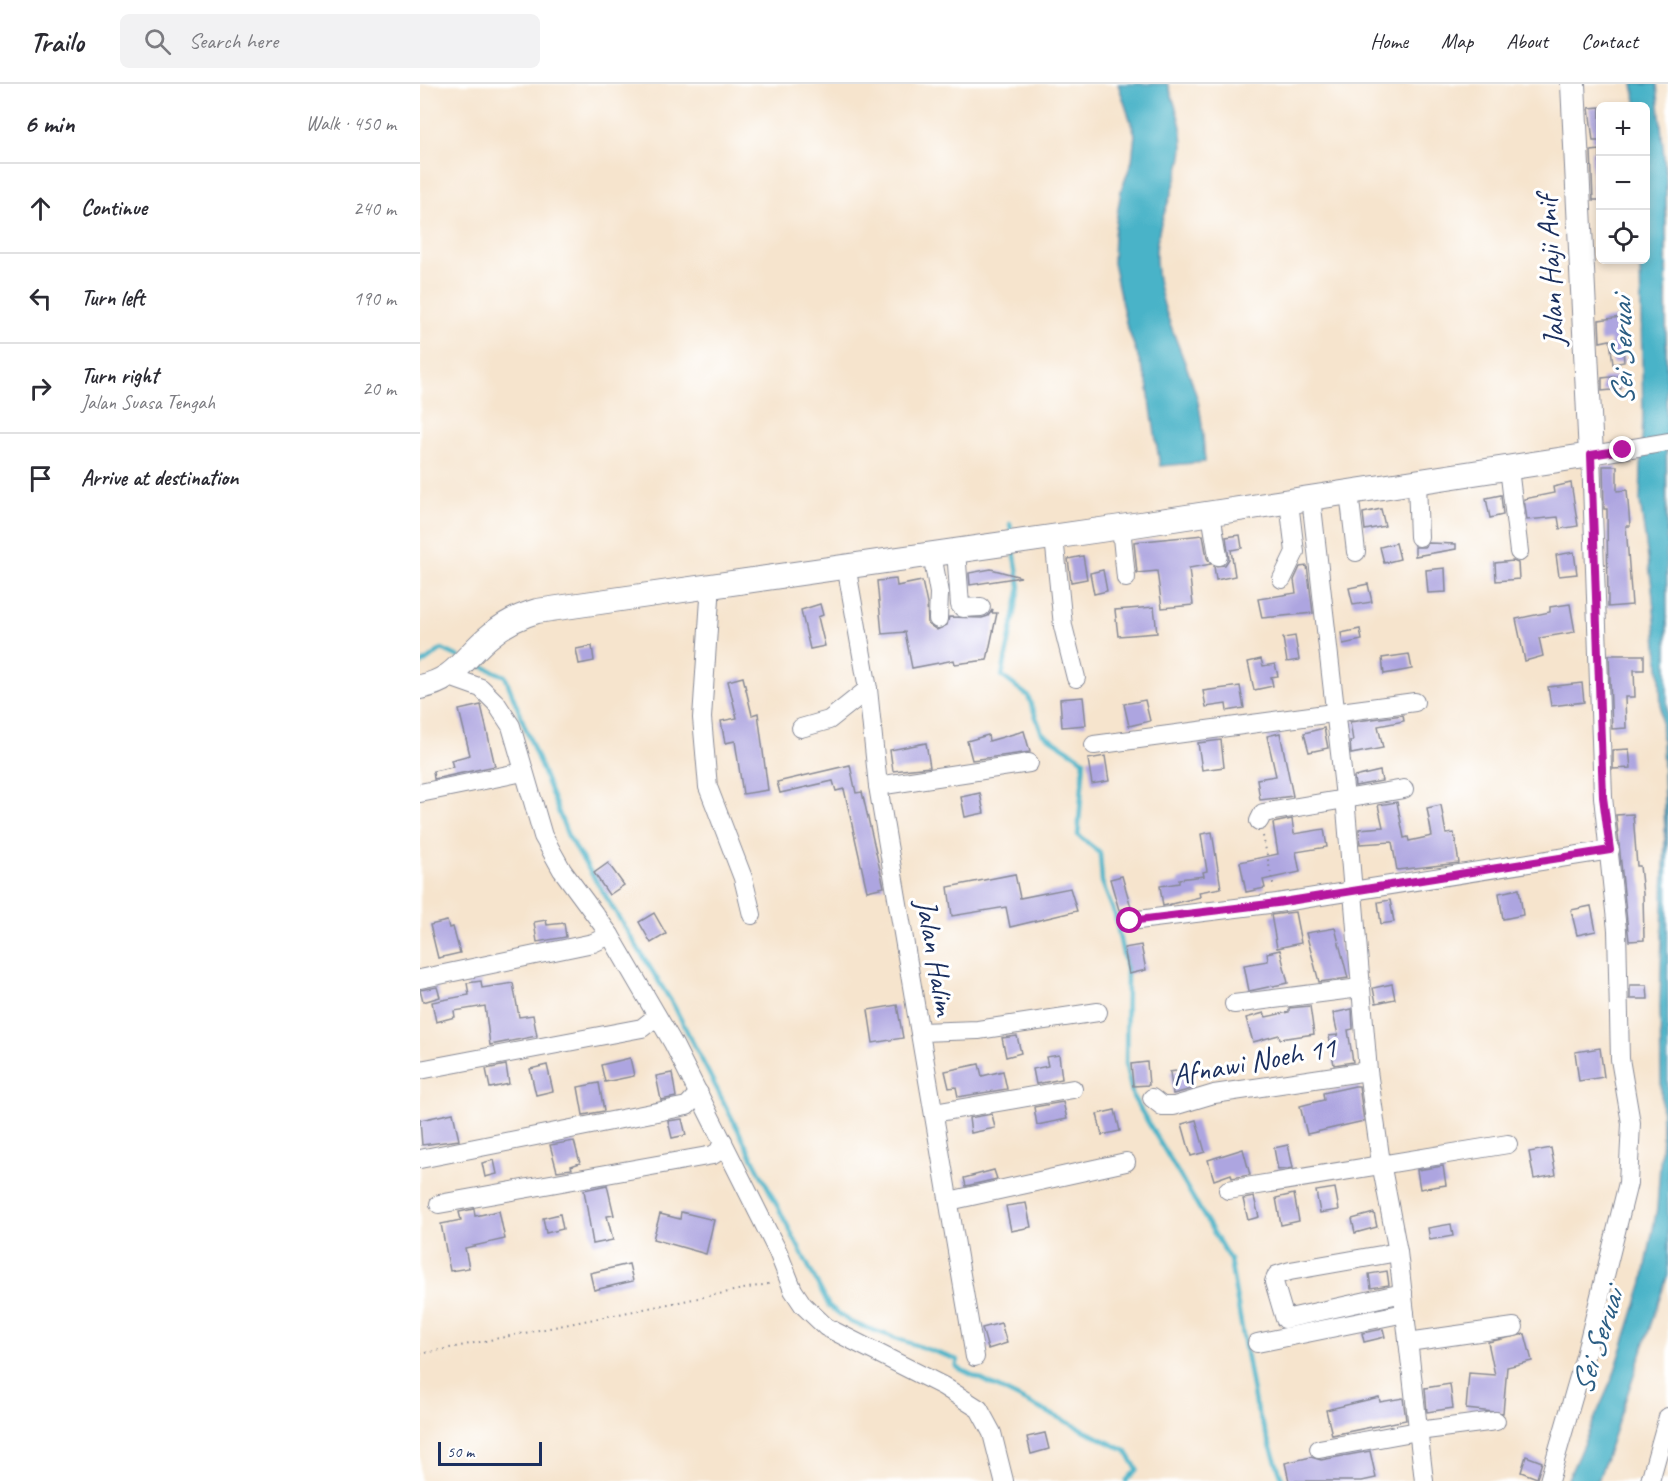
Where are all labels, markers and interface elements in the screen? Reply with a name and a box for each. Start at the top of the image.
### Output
search box [120,14,540,68]
text: Trailo [30,24,84,59]
icon: search [141,25,174,58]
text: Search here [189,27,278,55]
text: Home [1370,28,1408,54]
text: Map [1441,28,1473,54]
text: About [1506,28,1548,54]
text: Contact [1581,28,1638,54]
map controls [1596,102,1650,264]
button: + [1596,102,1650,156]
text: 6 min [24,107,74,140]
text: Walk · 450 m [306,111,396,136]
button: − [1596,156,1650,210]
street label: Jalan Haji Anif [1527,189,1573,349]
icon: ahead [24,192,57,225]
text: Continue [81,194,147,222]
text: 240 m [353,196,396,221]
button: locate [1596,210,1650,264]
icon: left [24,282,57,315]
text: Turn left [81,284,145,312]
text: 190 m [353,286,396,311]
water label: Sei Seruai [1600,290,1643,406]
text: Turn right [81,362,158,390]
icon: right [24,372,57,405]
text: 20 m [362,376,396,401]
text: Jalan Suasa Tengah [81,390,215,415]
route end [1609,436,1635,462]
icon: arrive [24,462,57,495]
text: Arrive at destination [81,464,238,492]
street label: Jalan Halim [907,894,965,1020]
route start [1116,907,1142,933]
street label: Afnawi Noeh 11 [1169,1028,1340,1094]
water label: Sei Seruai [1561,1277,1636,1399]
scale bar [438,1439,542,1466]
text: 50 m [447,1442,474,1462]

